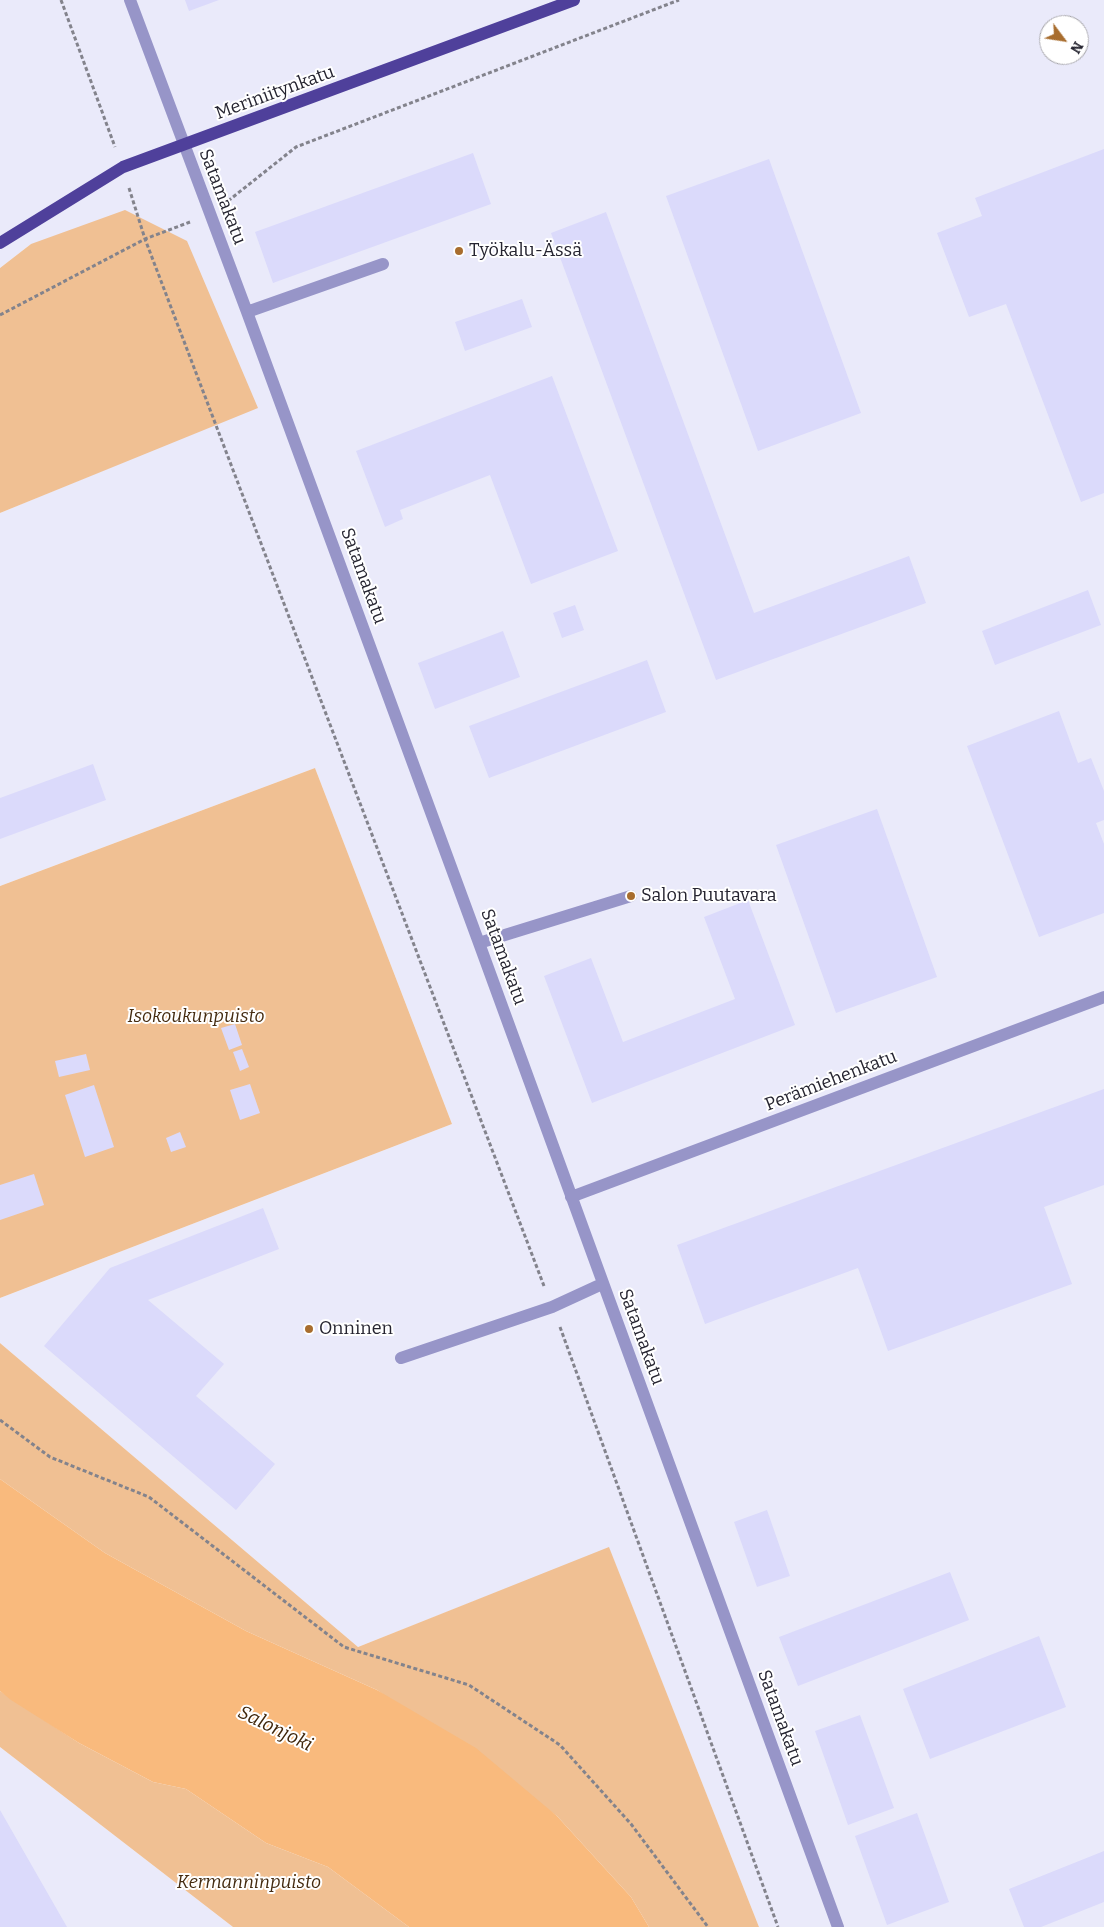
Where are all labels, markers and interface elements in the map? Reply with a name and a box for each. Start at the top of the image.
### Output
north arrow [1039,15,1089,65]
text: N [1066,38,1086,56]
street label: Meriniitynkatu [213,61,337,125]
street label: Satamakatu [194,146,250,248]
place label: Työkalu-Ässä [469,240,582,262]
marker: Työkalu-Ässä [453,245,465,257]
street label: Satamakatu [336,525,390,627]
place label: Salon Puutavara [641,885,776,907]
marker: Salon Puutavara [625,890,637,902]
street label: Satamakatu [476,906,530,1008]
park label: Isokoukunpuisto [127,1006,265,1028]
street label: Perämiehenkatu [762,1046,900,1116]
street label: Satamakatu [614,1286,668,1388]
place label: Onninen [319,1318,393,1340]
marker: Onninen [303,1323,315,1335]
street label: Satamakatu [753,1667,807,1769]
water label: Salonjoki [234,1701,316,1757]
park label: Kermanninpuisto [177,1872,321,1894]

